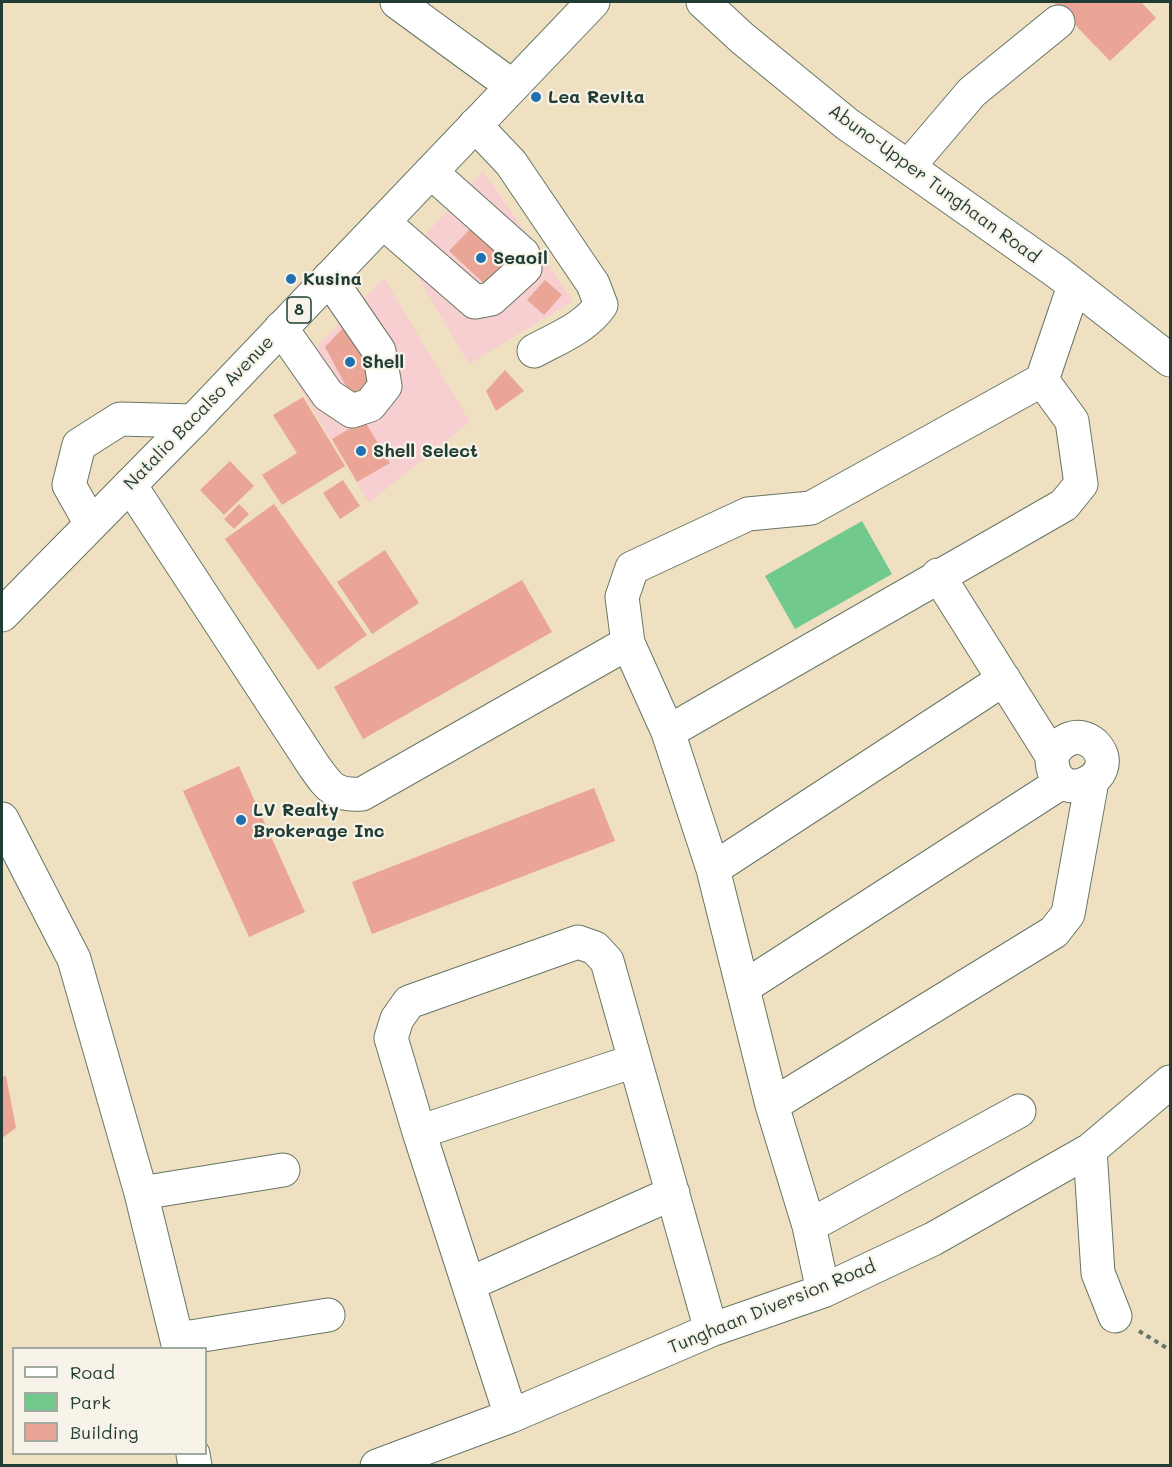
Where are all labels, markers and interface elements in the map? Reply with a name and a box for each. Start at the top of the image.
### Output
place label: Lea Revita [548,86,645,108]
marker: Lea Revita [529,90,543,104]
street label: Abuno-Upper Tunghaan Road [824,100,1044,268]
place label: Seaoil [493,247,548,269]
marker: Seaoil [474,251,488,265]
place label: Kusina [303,268,362,290]
marker: Kusina [284,272,298,286]
road number: 8 [287,297,311,323]
street label: Natalio Bacalso Avenue [120,331,278,495]
place label: Shell [362,351,404,373]
marker: Shell [343,355,357,369]
place label: Shell Select [373,440,478,462]
marker: Shell Select [354,444,368,458]
place label: LV Realty Brokerage Inc [253,799,385,842]
marker: LV Realty Brokerage Inc [234,813,248,827]
street label: Tunghaan Diversion Road [665,1255,879,1359]
legend [12,1347,207,1455]
text: Road [70,1360,115,1384]
text: Park [70,1390,111,1414]
text: Building [70,1420,138,1444]

